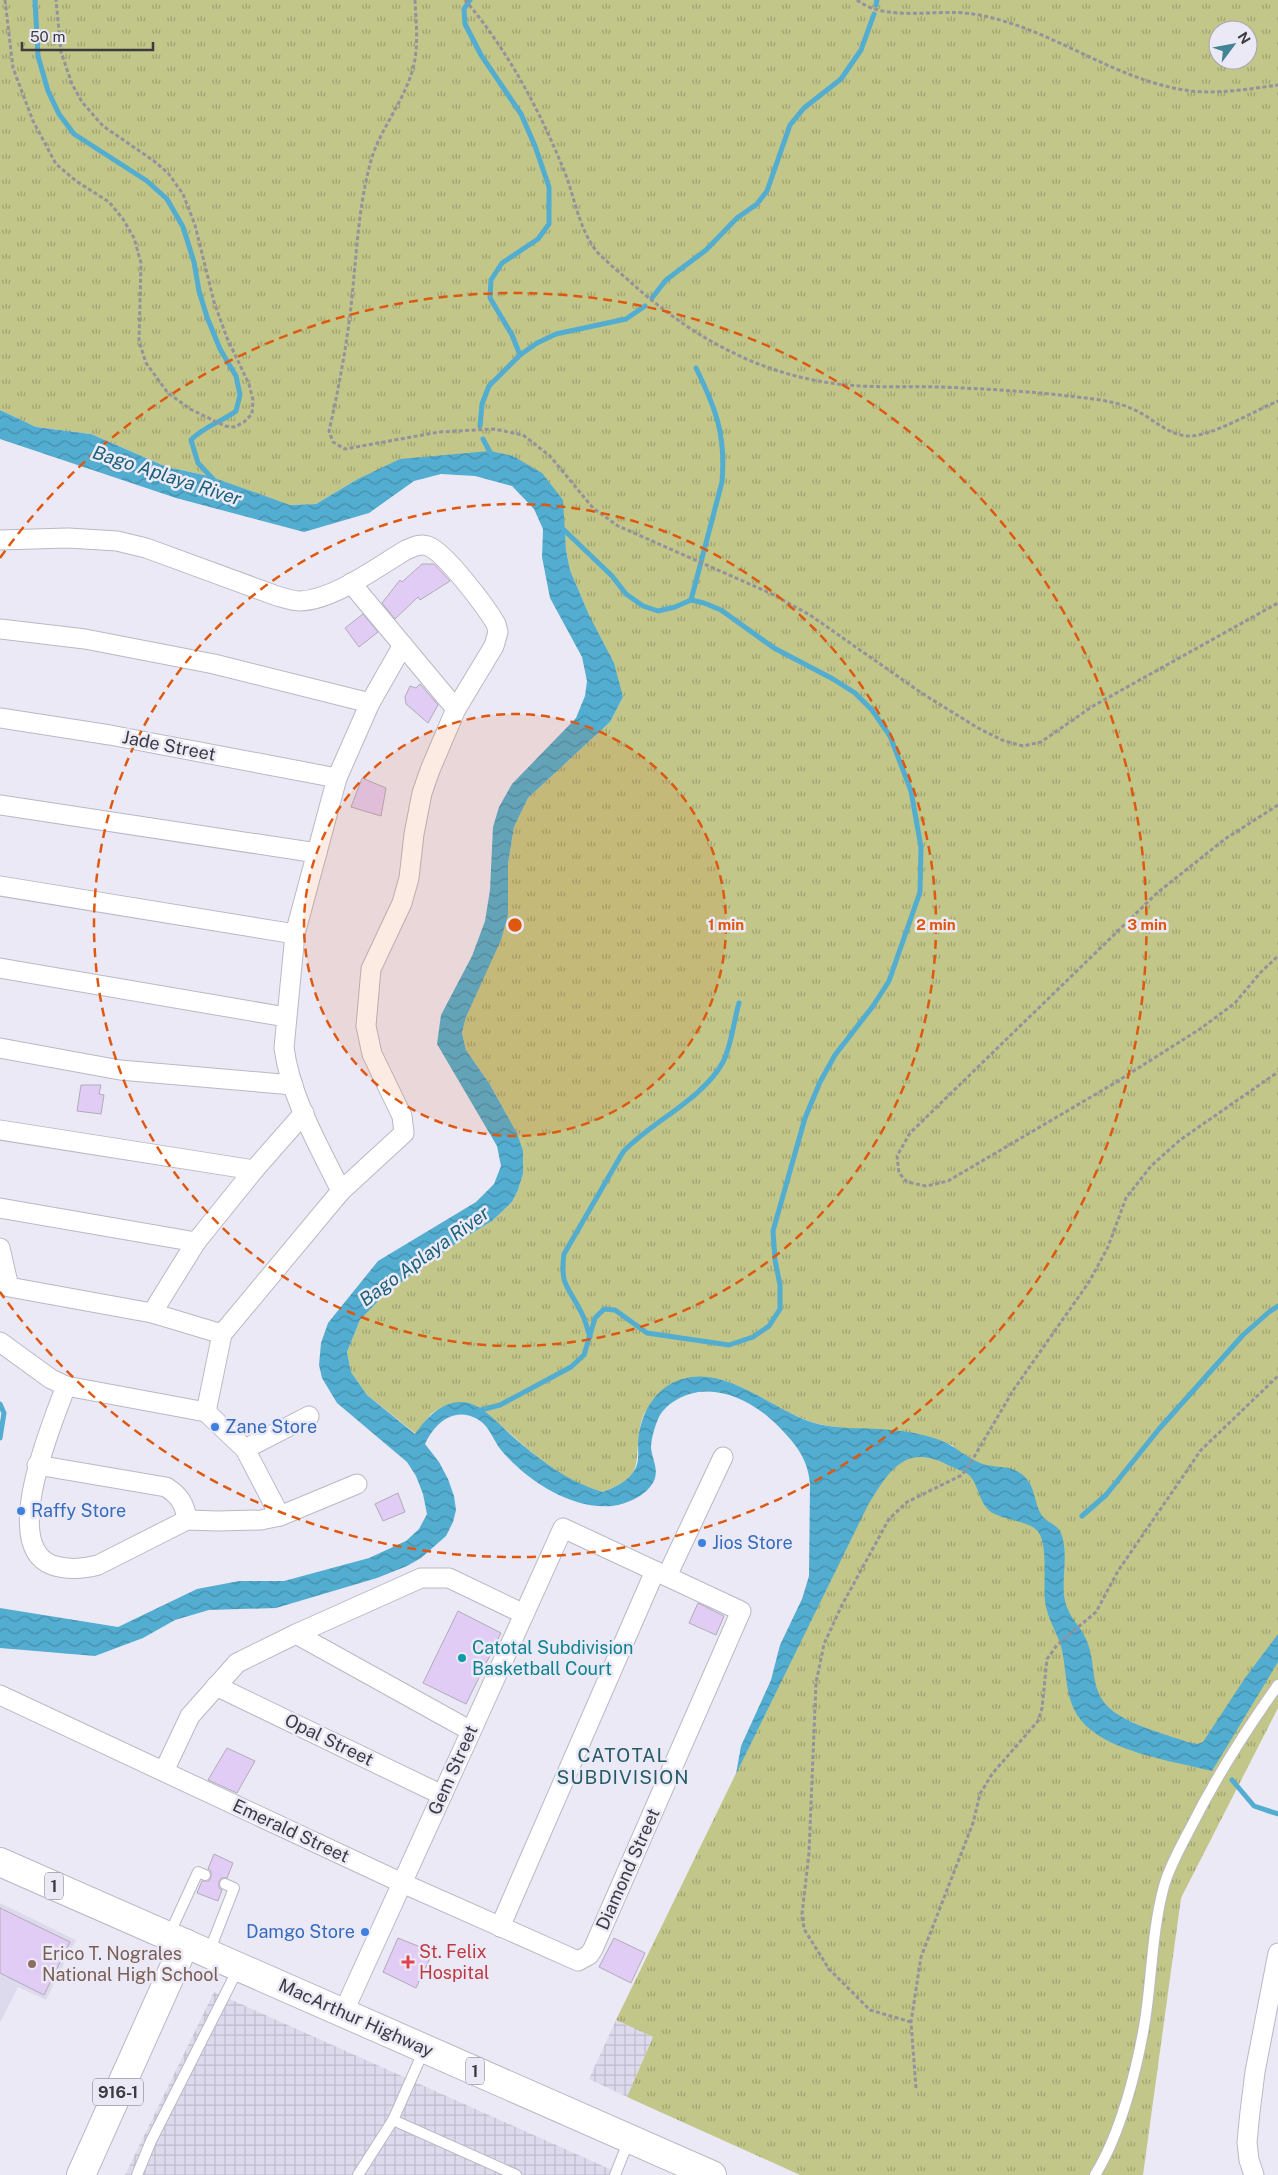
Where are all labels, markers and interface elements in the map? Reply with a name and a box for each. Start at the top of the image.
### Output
scale bar [22,20,154,52]
north arrow [1208,20,1258,70]
text: 50 m [30,28,65,45]
text: N [1234,29,1254,47]
water label: Bago Aplaya River [90,441,245,510]
street label: Jade Street [121,726,218,765]
centre of rings [506,916,524,934]
text: 1 min [708,916,744,933]
text: 2 min [916,916,956,933]
text: 3 min [1127,916,1167,933]
water label: Bago Aplaya River [355,1201,494,1310]
place label: Zane Store [225,1416,317,1437]
marker: Zane Store [209,1421,221,1433]
place label: Raffy Store [31,1500,126,1521]
marker: Raffy Store [15,1505,27,1517]
place label: Jios Store [712,1532,793,1553]
marker: Jios Store [696,1537,708,1549]
place label: Catotal Subdivision Basketball Court [472,1637,633,1679]
marker: Catotal Subdivision Basketball Court [456,1652,468,1664]
street label: Opal Street [281,1709,377,1770]
street label: Gem Street [423,1722,482,1818]
district label: CATOTAL SUBDIVISION [557,1744,689,1788]
street label: Emerald Street [230,1794,353,1867]
street label: Diamond Street [591,1805,664,1933]
road number: 1 [45,1872,63,1900]
place label: Damgo Store [246,1921,355,1942]
marker: Damgo Store [359,1926,371,1938]
place label: St. Felix Hospital [419,1941,489,1983]
place label: Erico T. Nograles National High School [42,1943,219,1985]
marker: St. Felix Hospital [401,1955,415,1969]
marker: Erico T. Nograles National High School [26,1958,38,1970]
street label: MacArthur Highway [276,1974,437,2061]
road number: 1 [466,2058,484,2084]
road number: 916-1 [93,2078,143,2106]

